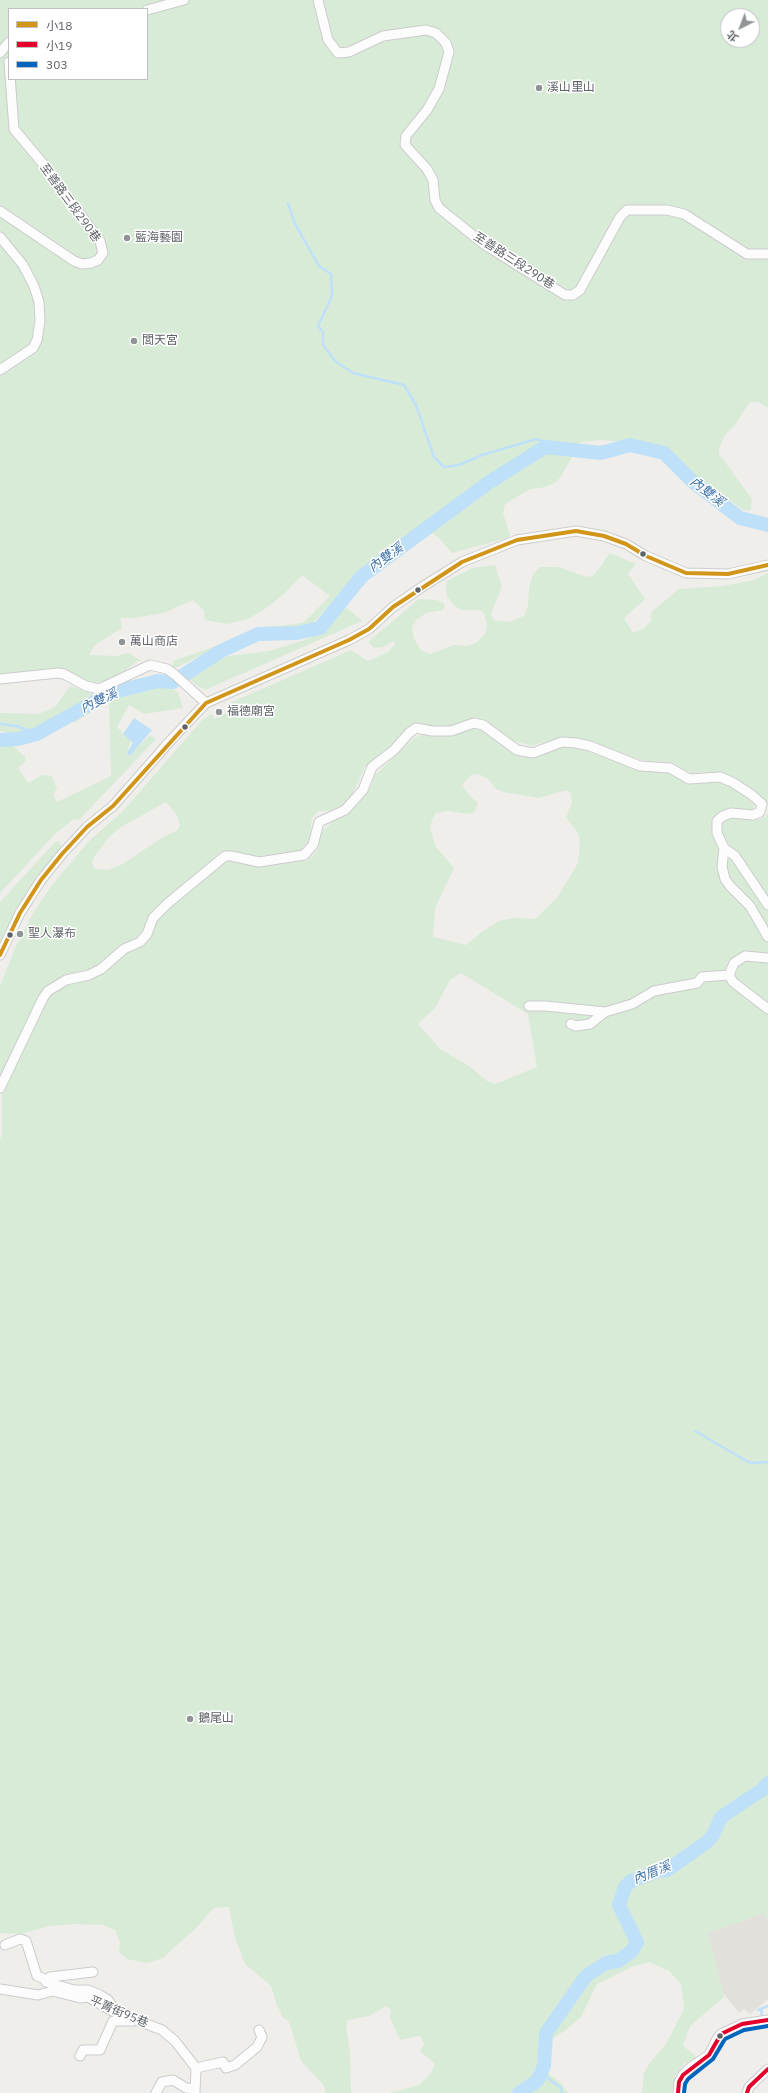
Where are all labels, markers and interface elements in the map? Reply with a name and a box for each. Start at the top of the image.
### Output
legend [8,8,148,80]
north arrow [720,8,760,48]
text: 小18 [46,18,72,33]
text: 北 [724,27,741,45]
text: 小19 [46,38,72,53]
text: 303 [46,57,68,72]
place label: 溪山里山 [547,81,595,95]
marker: 溪山里山 [534,83,544,93]
street label: 至善路三段290巷 [37,161,103,245]
street label: 至善路三段290巷 [471,229,557,293]
place label: 藍海藝園 [135,231,183,245]
marker: 藍海藝園 [122,233,132,243]
place label: 閭天宮 [142,334,178,348]
marker: 閭天宮 [129,336,139,346]
water label: 內雙溪 [687,474,727,510]
water label: 內雙溪 [366,540,406,576]
unlabelled marker [638,549,648,559]
unlabelled marker [413,585,423,595]
place label: 萬山商店 [130,635,178,649]
marker: 萬山商店 [117,637,127,647]
water label: 內雙溪 [78,686,120,716]
place label: 福德廟宮 [227,705,275,719]
marker: 福德廟宮 [214,707,224,717]
unlabelled marker [180,722,190,732]
place label: 聖人瀑布 [28,927,76,941]
marker: 聖人瀑布 [15,929,25,939]
unlabelled marker [5,930,15,940]
place label: 鵝尾山 [198,1712,234,1726]
marker: 鵝尾山 [185,1714,195,1724]
water label: 內厝溪 [631,1858,673,1888]
street label: 平菁街95巷 [87,1993,151,2031]
unlabelled marker [715,2031,725,2041]

